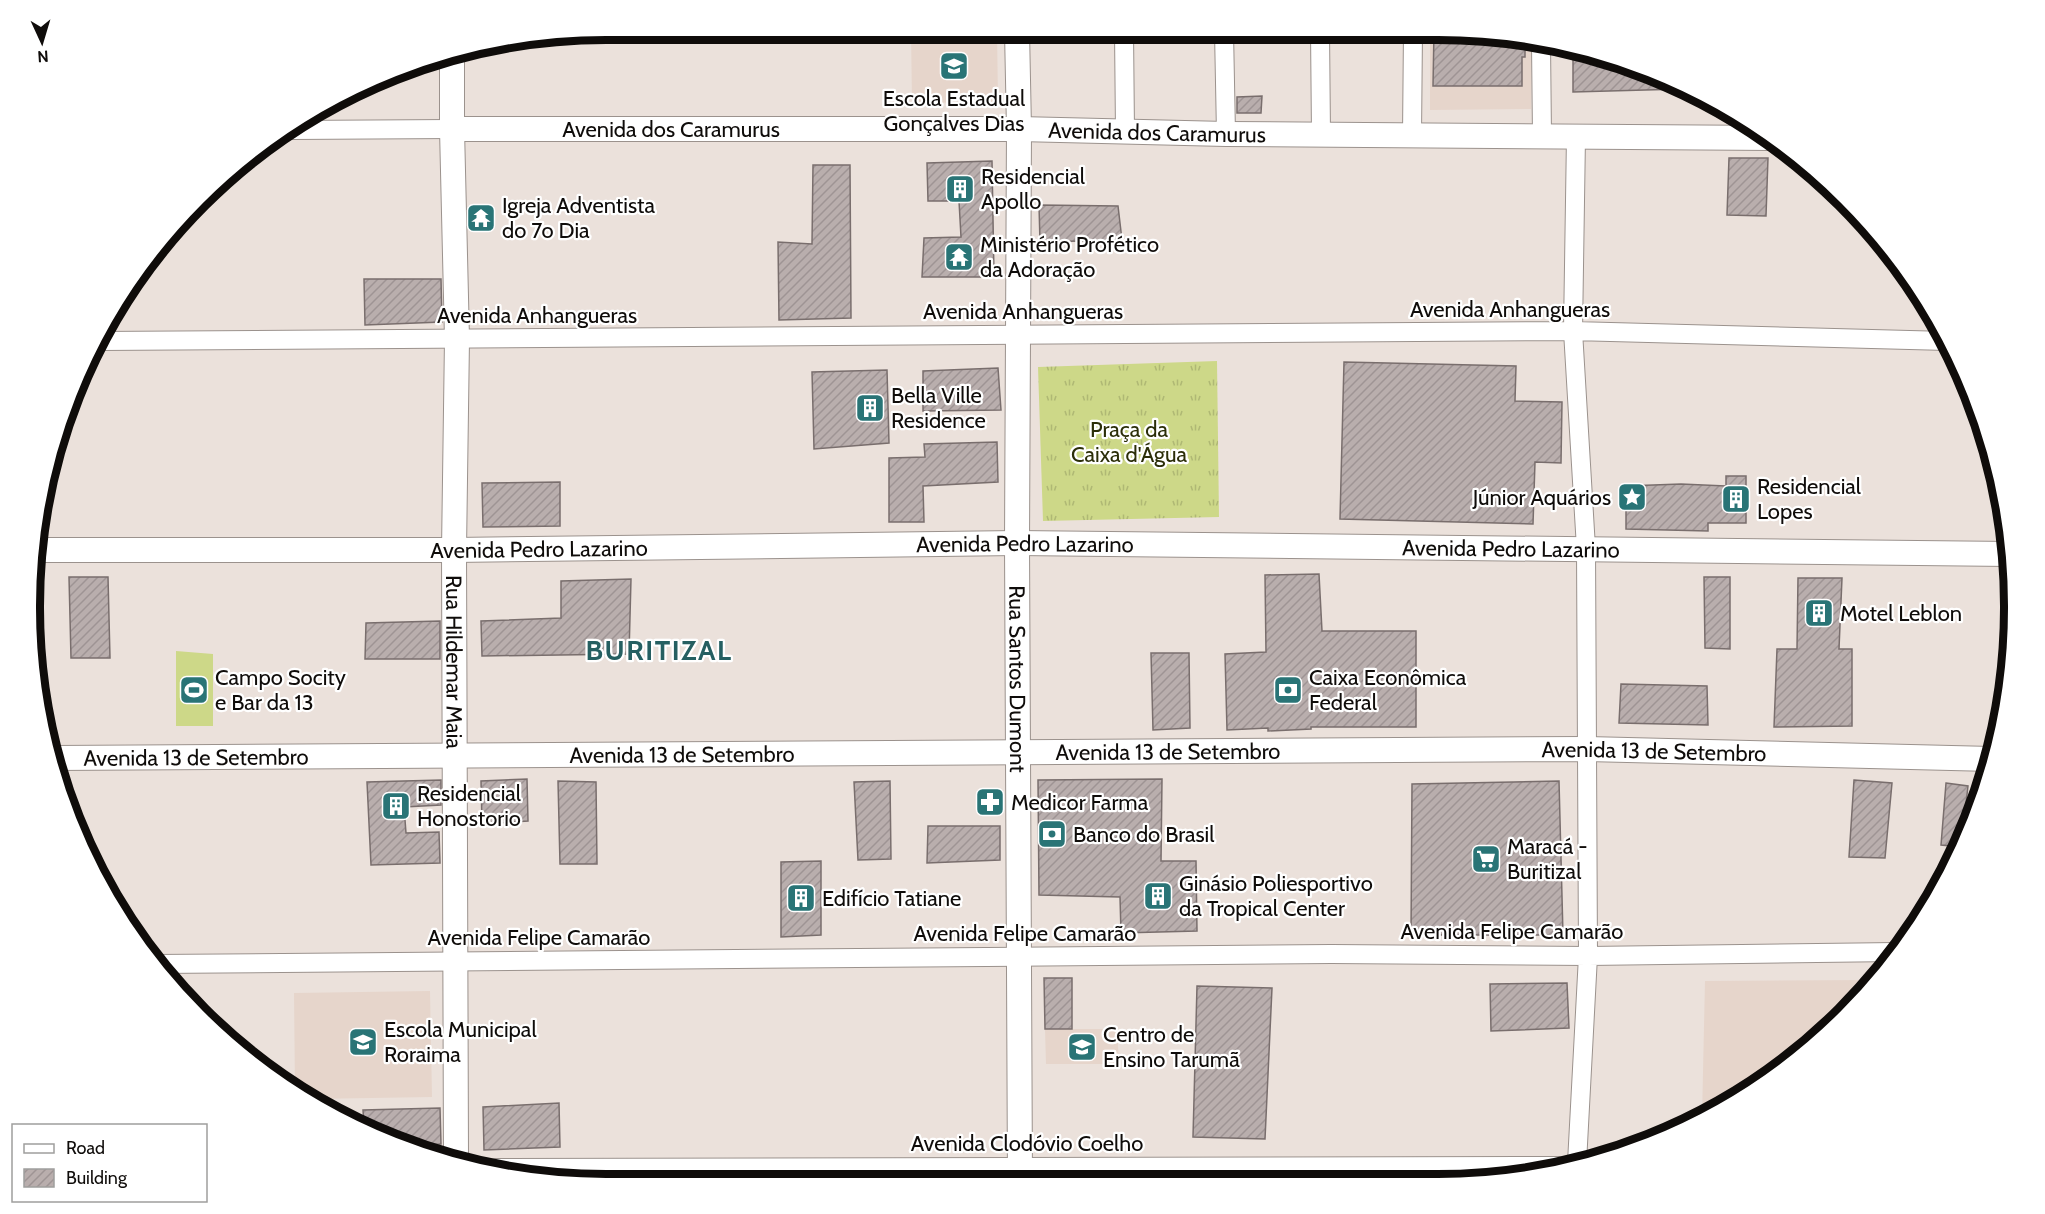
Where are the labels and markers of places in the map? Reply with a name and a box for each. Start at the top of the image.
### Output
school or university icon: Escola Estadual Gonçalves Dias [938,50,970,82]
place label: Escola Estadual Gonçalves Dias [883,85,1026,137]
place label: Residencial Apollo [981,163,1086,215]
building icon: Residencial Apollo [944,173,976,205]
place label: Igreja Adventista do 7o Dia [502,192,655,244]
temple icon: Igreja Adventista do 7o Dia [465,202,497,234]
place label: Ministério Profético da Adoração [980,231,1159,283]
temple icon: Ministério Profético da Adoração [943,241,975,273]
place label: Bella Ville Residence [891,382,986,434]
building icon: Bella Ville Residence [854,392,886,424]
place label: Residencial Lopes [1757,473,1862,525]
place icon: Júnior Aquários [1616,481,1648,513]
building icon: Residencial Lopes [1720,483,1752,515]
place label: Júnior Aquários [1472,484,1611,511]
building icon: Motel Leblon [1803,597,1835,629]
place label: Motel Leblon [1840,600,1962,627]
place label: Campo Socity e Bar da 13 [215,664,346,716]
place label: Caixa Econômica Federal [1309,664,1467,716]
sports icon: Campo Socity e Bar da 13 [178,674,210,706]
bank icon: Caixa Econômica Federal [1272,674,1304,706]
place label: Residencial Honostorio [417,780,522,832]
pharmacy icon: Medicor Farma [974,786,1006,818]
place label: Medicor Farma [1011,789,1149,816]
building icon: Residencial Honostorio [380,790,412,822]
bank icon: Banco do Brasil [1036,818,1068,850]
place label: Banco do Brasil [1073,821,1215,848]
place label: Maracá - Buritizal [1507,833,1587,885]
supermarket icon: Maracá - Buritizal [1470,843,1502,875]
place label: Ginásio Poliesportivo da Tropical Center [1179,870,1373,922]
building icon: Ginásio Poliesportivo da Tropical Center [1142,880,1174,912]
building icon: Edifício Tatiane [785,882,817,914]
place label: Edifício Tatiane [822,885,961,912]
place label: Escola Municipal Roraima [384,1016,537,1068]
place label: Centro de Ensino Tarumã [1103,1021,1240,1073]
school or university icon: Escola Municipal Roraima [347,1026,379,1058]
school or university icon: Centro de Ensino Tarumã [1066,1031,1098,1063]

